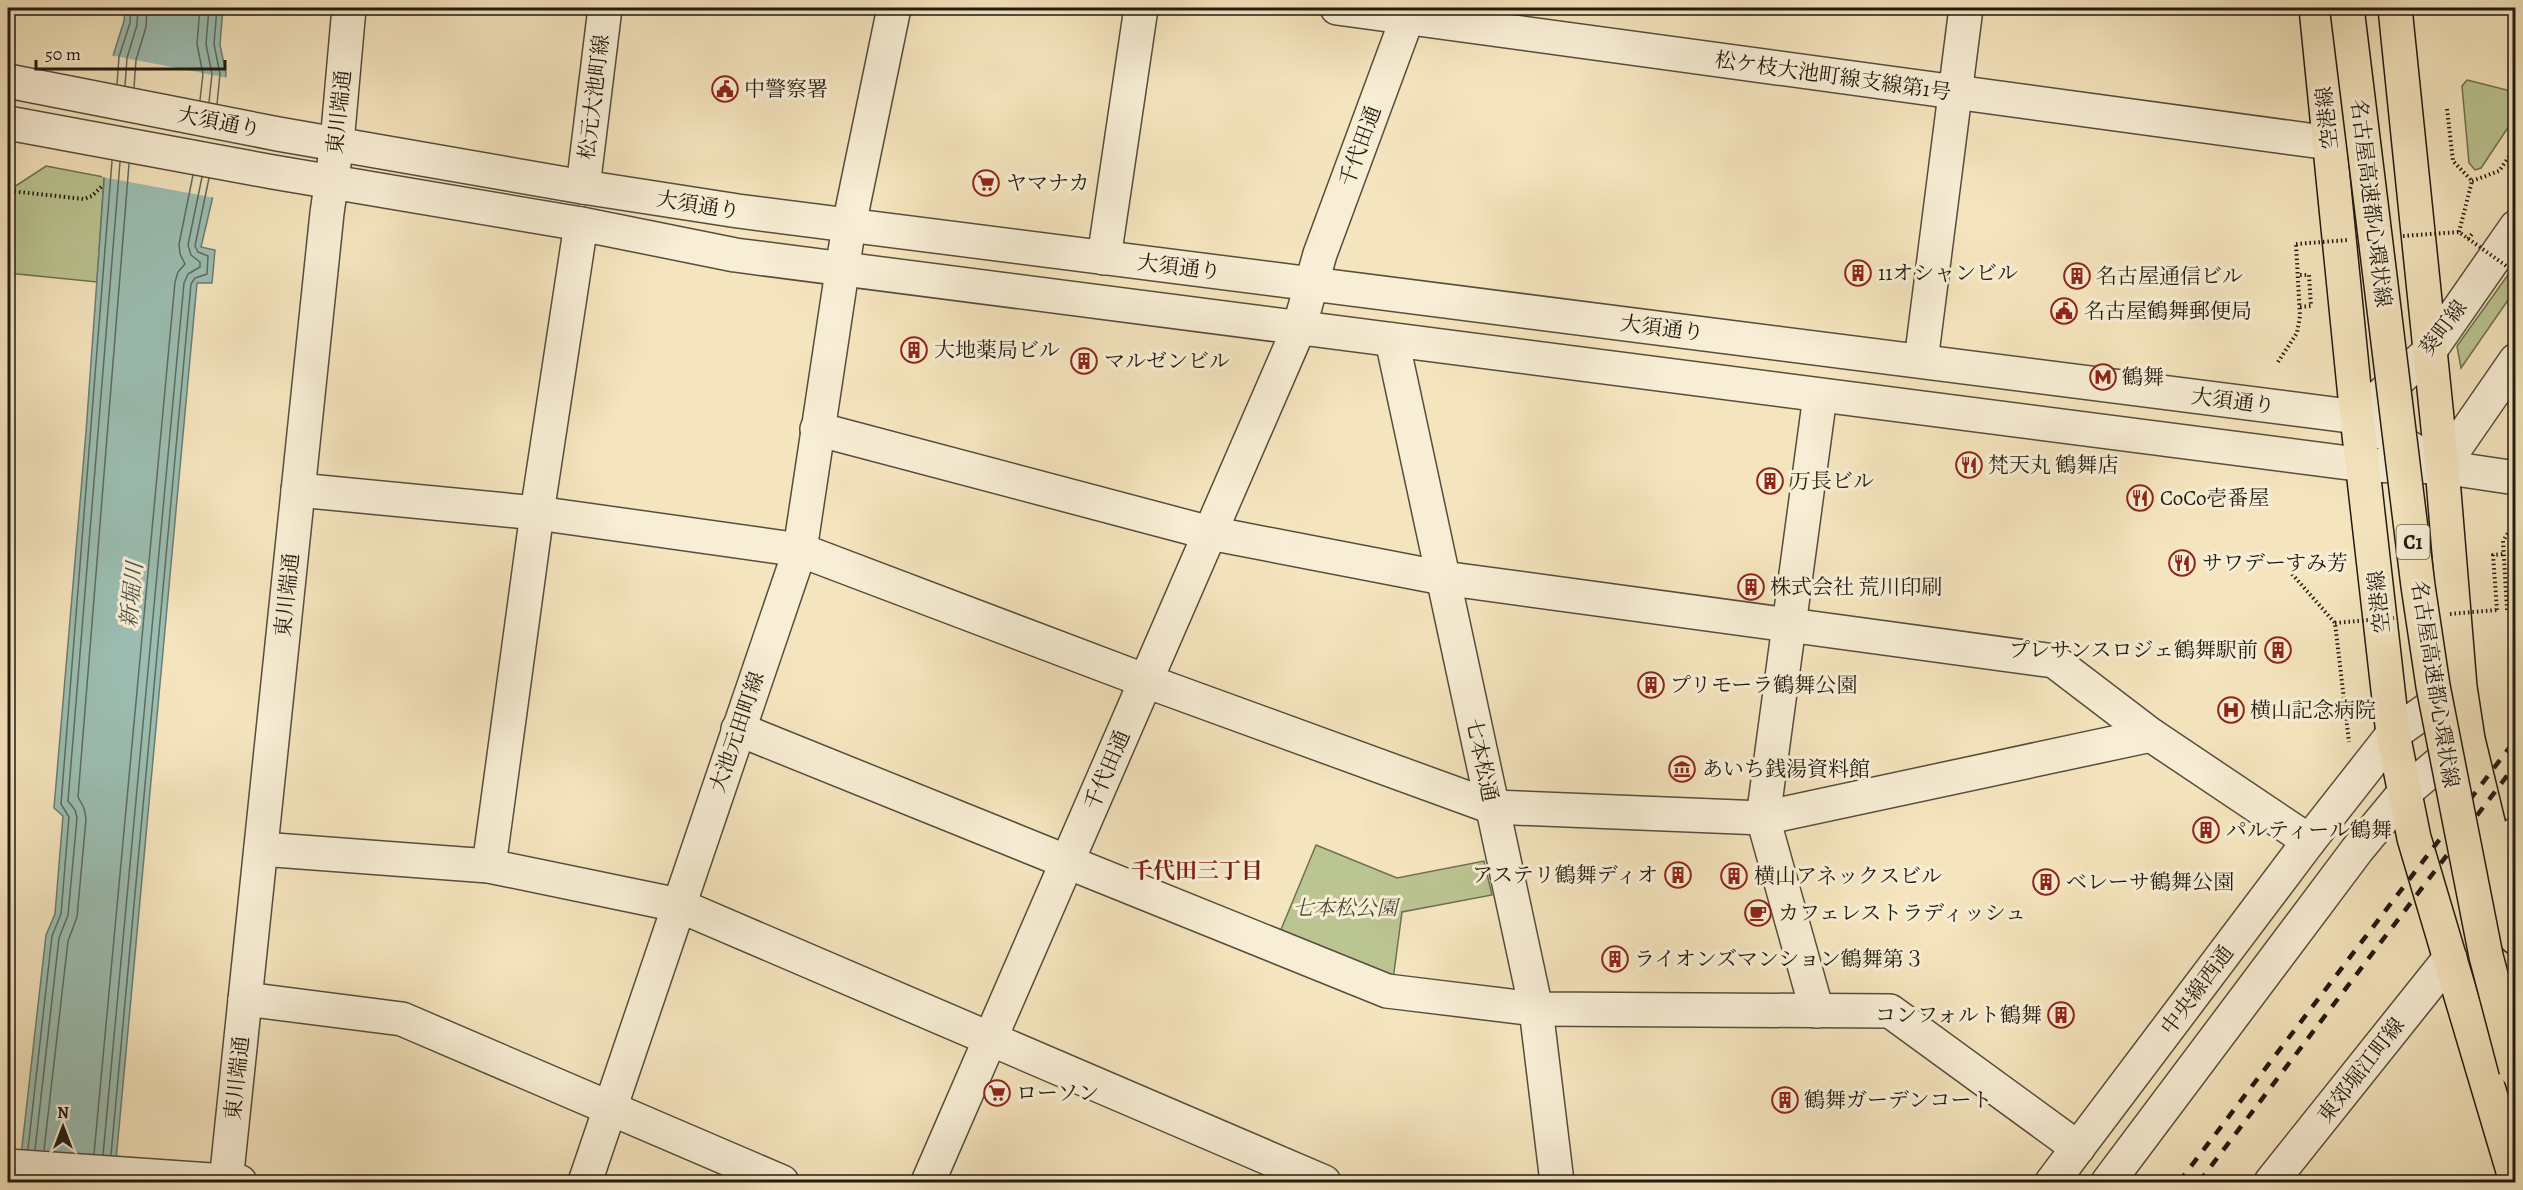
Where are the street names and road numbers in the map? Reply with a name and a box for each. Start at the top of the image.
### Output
street label: 松元大池町線 [572,33,616,161]
street label: 松ケ枝大池町線支線第1号 [1713,46,1953,106]
street label: 東川端通 [321,69,357,155]
street label: 空港線 [2310,85,2344,151]
street label: 名古屋高速都心環状線 [2344,97,2398,309]
street label: 大須通り [175,100,263,144]
street label: 千代田通 [1332,102,1388,190]
street label: 大須通り [654,185,742,225]
street label: 大須通り [1136,248,1222,286]
street label: 葵町線 [2413,294,2473,362]
street label: 大須通り [1619,309,1705,347]
street label: 大須通り [2190,382,2276,420]
road number: C1 [2396,525,2430,559]
street label: 東川端通 [269,552,305,638]
street label: 空港線 [2362,569,2396,635]
street label: 名古屋高速都心環状線 [2405,578,2465,790]
street label: 大池元田町線 [703,668,771,796]
street label: 七本松通 [1460,716,1504,804]
street label: 千代田通 [1078,726,1136,814]
street label: 中央線西通 [2154,940,2240,1040]
street label: 東郊堀江町線 [2311,1012,2411,1128]
street label: 東川端通 [219,1035,255,1121]

